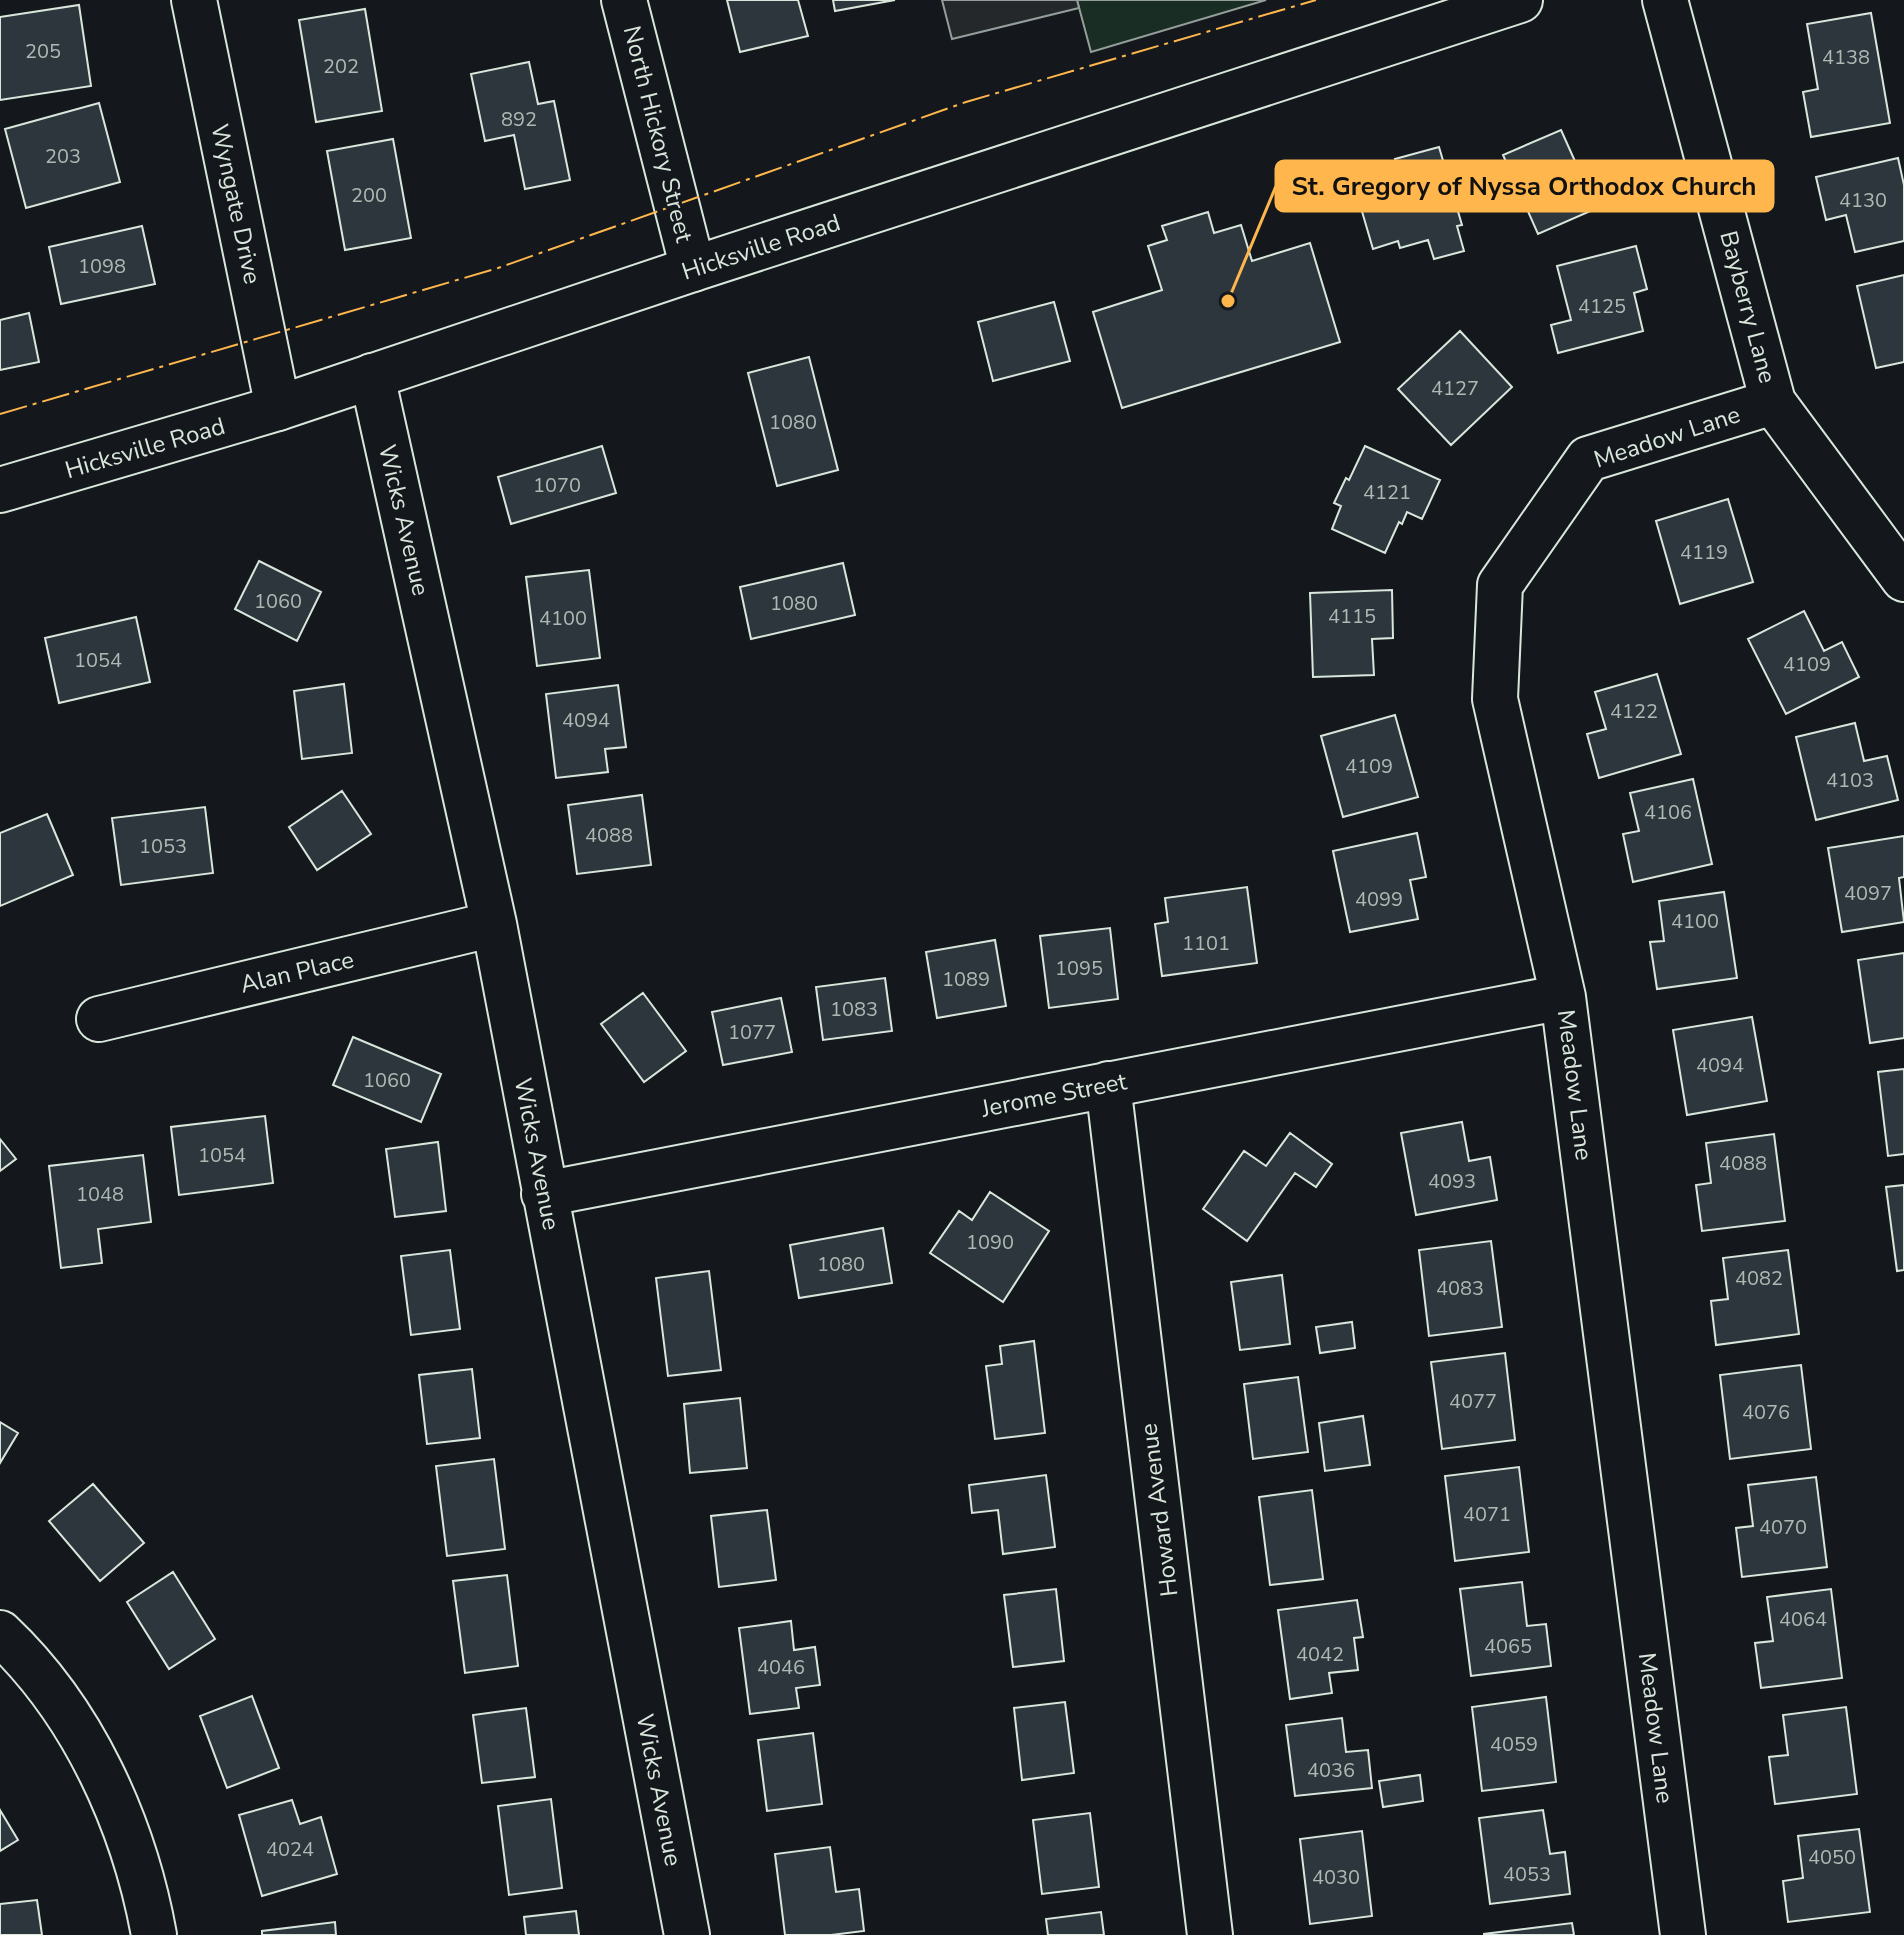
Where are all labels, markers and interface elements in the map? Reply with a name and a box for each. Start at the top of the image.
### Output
street label: North Hickory Street [616,23,701,246]
house number: 205 [25,38,61,65]
house number: 4138 [1822,44,1870,71]
house number: 202 [323,53,359,80]
house number: 892 [501,106,537,133]
street label: Wyngate Drive [203,121,269,287]
house number: 203 [45,143,81,170]
callout: St. Gregory of Nyssa Orthodox Church [1276,161,1773,211]
text: St. Gregory of Nyssa Orthodox Church [1292,169,1756,204]
house number: 200 [351,182,387,209]
house number: 4130 [1839,187,1887,214]
street label: Hicksville Road [678,206,844,288]
street label: Bayberry Lane [1712,227,1784,387]
house number: 1098 [78,253,126,280]
house number: 4125 [1578,293,1626,320]
house number: 4127 [1431,375,1479,402]
street label: Meadow Lane [1590,398,1744,476]
house number: 1080 [769,409,817,436]
street label: Hicksville Road [61,410,229,486]
street label: Wicks Avenue [371,441,437,599]
house number: 1070 [533,472,581,499]
house number: 4121 [1363,479,1411,506]
house number: 4119 [1680,539,1728,566]
house number: 1060 [254,588,302,615]
house number: 1080 [770,590,818,617]
house number: 4115 [1328,603,1376,630]
house number: 4100 [539,605,587,632]
house number: 1054 [74,647,122,674]
house number: 4109 [1783,651,1831,678]
house number: 4122 [1610,698,1658,725]
house number: 4094 [562,707,610,734]
house number: 4109 [1345,753,1393,780]
house number: 4103 [1826,767,1874,794]
house number: 4106 [1644,799,1692,826]
house number: 4088 [585,822,633,849]
house number: 1053 [139,833,187,860]
house number: 4097 [1844,880,1892,907]
house number: 4099 [1355,886,1403,913]
house number: 4100 [1671,908,1719,935]
house number: 1101 [1182,930,1230,957]
street label: Alan Place [237,943,357,1001]
house number: 1095 [1055,955,1103,982]
house number: 1089 [942,966,990,993]
house number: 1083 [830,996,878,1023]
street label: Meadow Lane [1550,1008,1600,1162]
house number: 1077 [728,1019,776,1046]
house number: 4094 [1696,1052,1744,1079]
street label: Jerome Street [978,1065,1130,1125]
house number: 1060 [363,1067,411,1094]
street label: Wicks Avenue [507,1075,567,1233]
house number: 1054 [198,1142,246,1169]
house number: 4088 [1719,1150,1767,1177]
house number: 4093 [1428,1168,1476,1195]
house number: 1048 [76,1181,124,1208]
house number: 1090 [966,1229,1014,1256]
house number: 1080 [817,1251,865,1278]
house number: 4082 [1735,1265,1783,1292]
house number: 4083 [1436,1275,1484,1302]
house number: 4077 [1449,1388,1497,1415]
house number: 4076 [1742,1399,1790,1426]
street label: Howard Avenue [1132,1422,1186,1598]
house number: 4071 [1463,1501,1511,1528]
house number: 4070 [1759,1514,1807,1541]
house number: 4064 [1779,1606,1827,1633]
house number: 4065 [1484,1633,1532,1660]
house number: 4042 [1296,1641,1344,1668]
street label: Meadow Lane [1631,1651,1681,1805]
house number: 4046 [757,1654,805,1681]
street label: Wicks Avenue [629,1711,689,1869]
house number: 4059 [1490,1731,1538,1758]
house number: 4036 [1307,1757,1355,1784]
house number: 4024 [266,1836,314,1863]
house number: 4050 [1808,1844,1856,1871]
house number: 4053 [1503,1861,1551,1888]
house number: 4030 [1312,1864,1360,1891]

